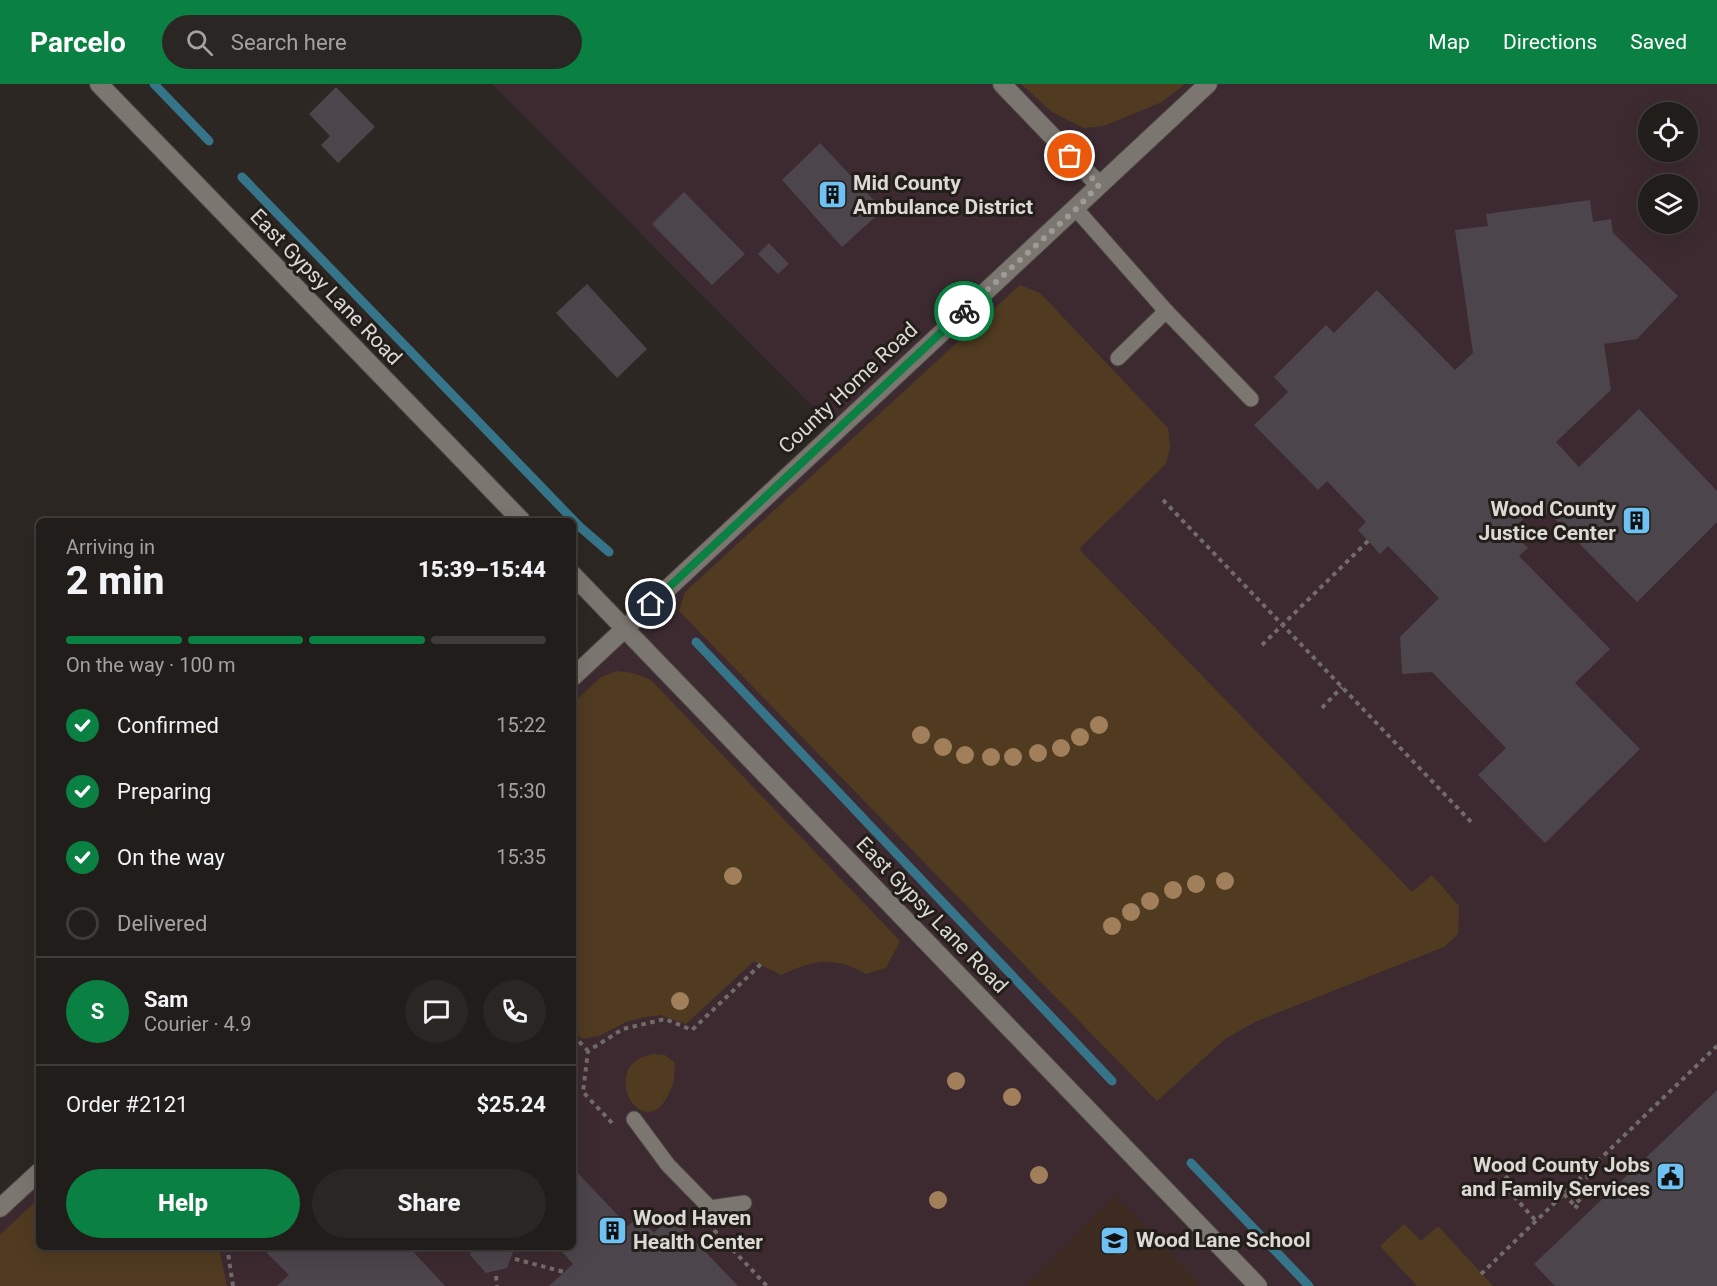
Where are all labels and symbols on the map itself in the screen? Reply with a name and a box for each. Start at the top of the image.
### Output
pin [1044,130,1095,181]
place label: Mid County Ambulance District [853,171,1033,219]
building icon: Mid County Ambulance District [816,179,848,211]
street label: East Gypsy Lane Road [245,204,407,370]
courier [934,281,994,341]
street label: County Home Road [774,318,922,458]
place label: Wood County Justice Center [1479,497,1616,545]
building icon: Wood County Justice Center [1621,505,1653,537]
pin [625,578,676,629]
street label: East Gypsy Lane Road [851,832,1013,998]
place label: Wood County Jobs and Family Services [1461,1153,1650,1201]
public building icon: Wood County Jobs and Family Services [1655,1161,1687,1193]
place label: Wood Haven Health Center [633,1206,763,1254]
building icon: Wood Haven Health Center [596,1214,628,1246]
school or university icon: Wood Lane School [1099,1224,1131,1256]
place label: Wood Lane School [1136,1228,1311,1252]

